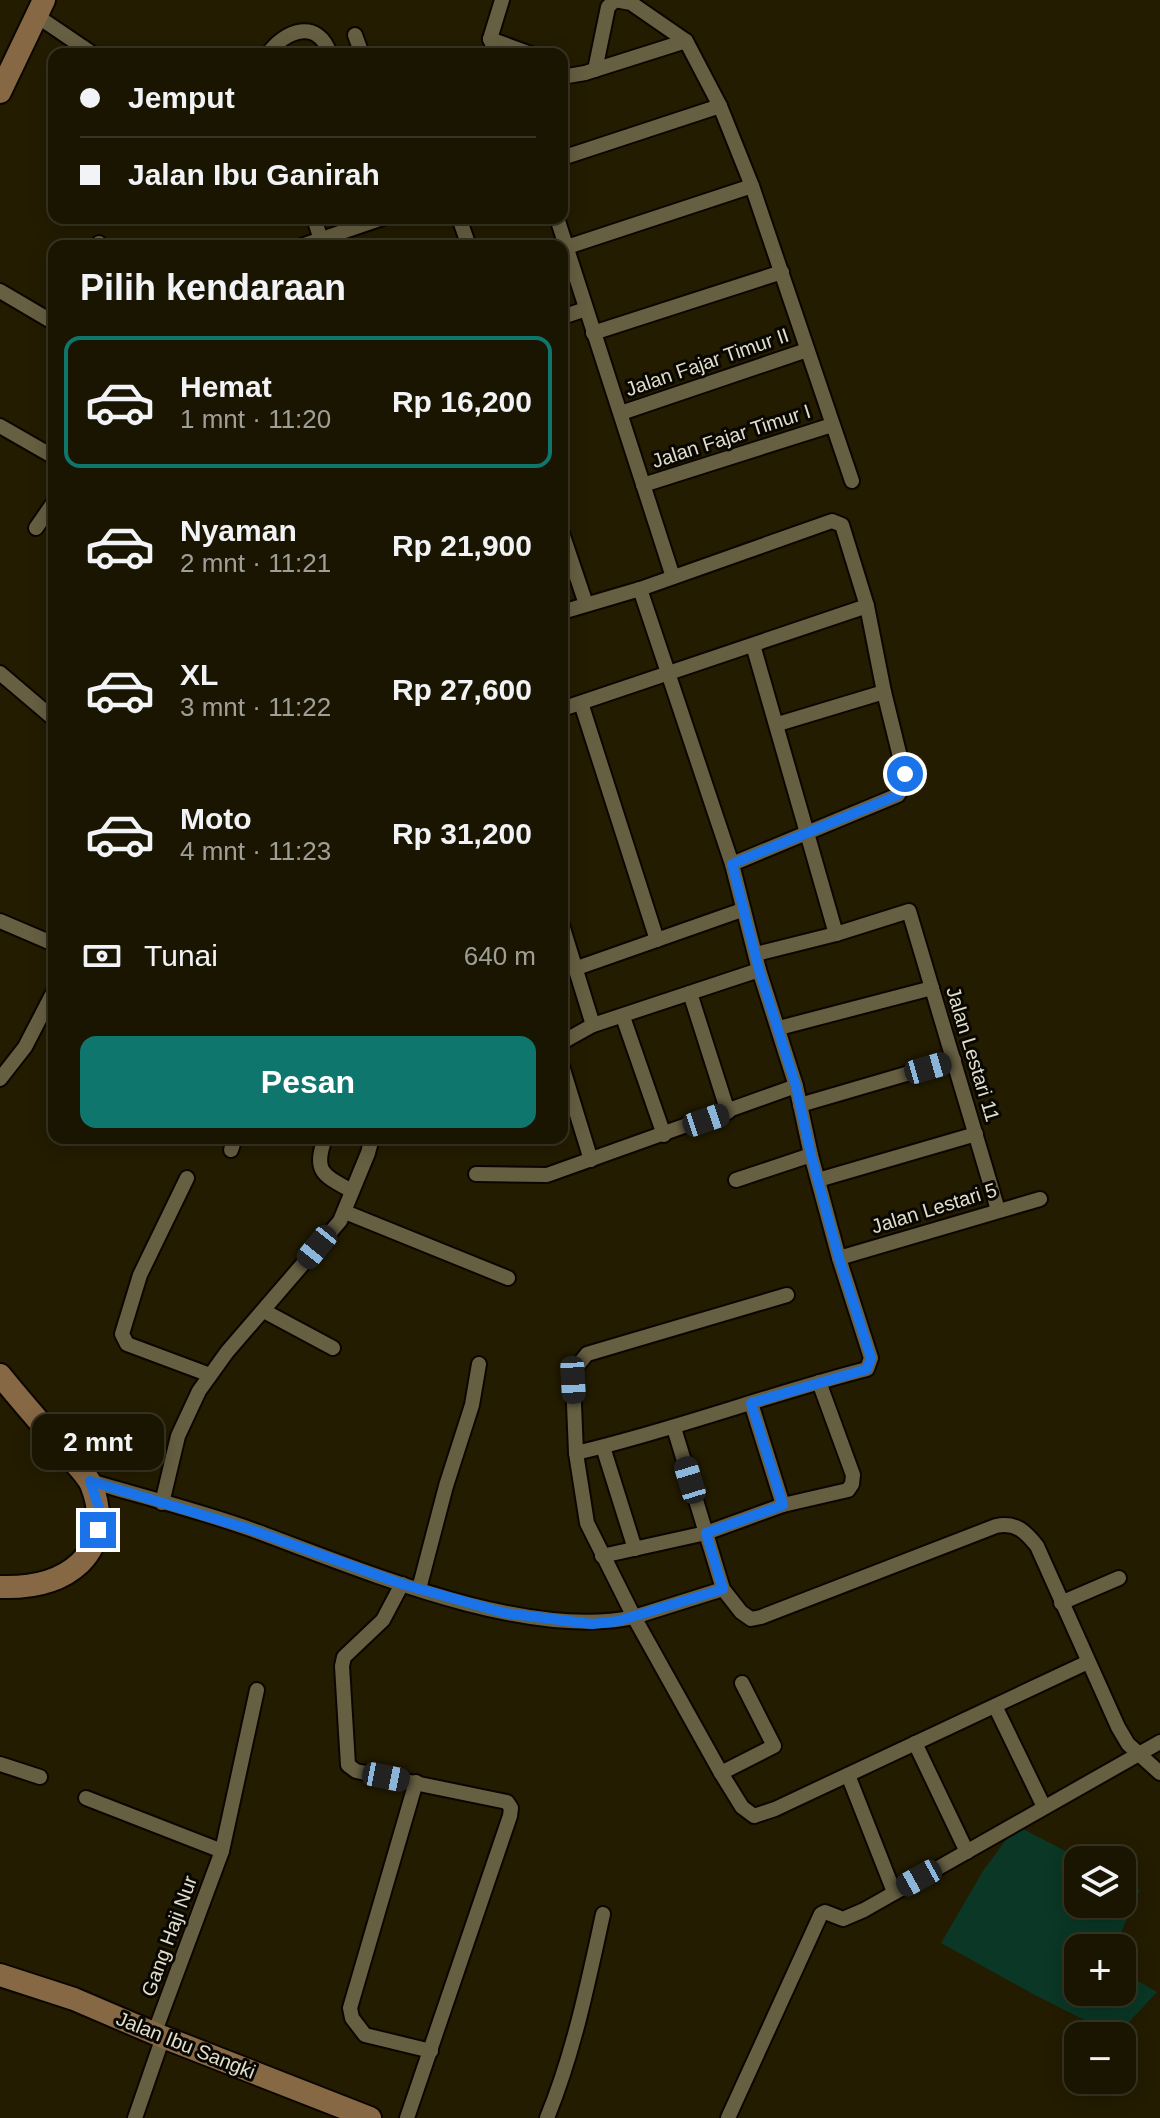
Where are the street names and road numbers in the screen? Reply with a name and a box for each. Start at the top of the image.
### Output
street label: Jalan Fajar Timur II [622,324,792,400]
street label: Jalan Fajar Timur I [649,400,813,472]
street label: Jalan Lestari 11 [942,984,1004,1124]
street label: Jalan Lestari 5 [869,1178,999,1238]
street label: Gang Haji Nur [137,1872,201,1999]
street label: Jalan Ibu Sangki [113,2007,259,2083]

